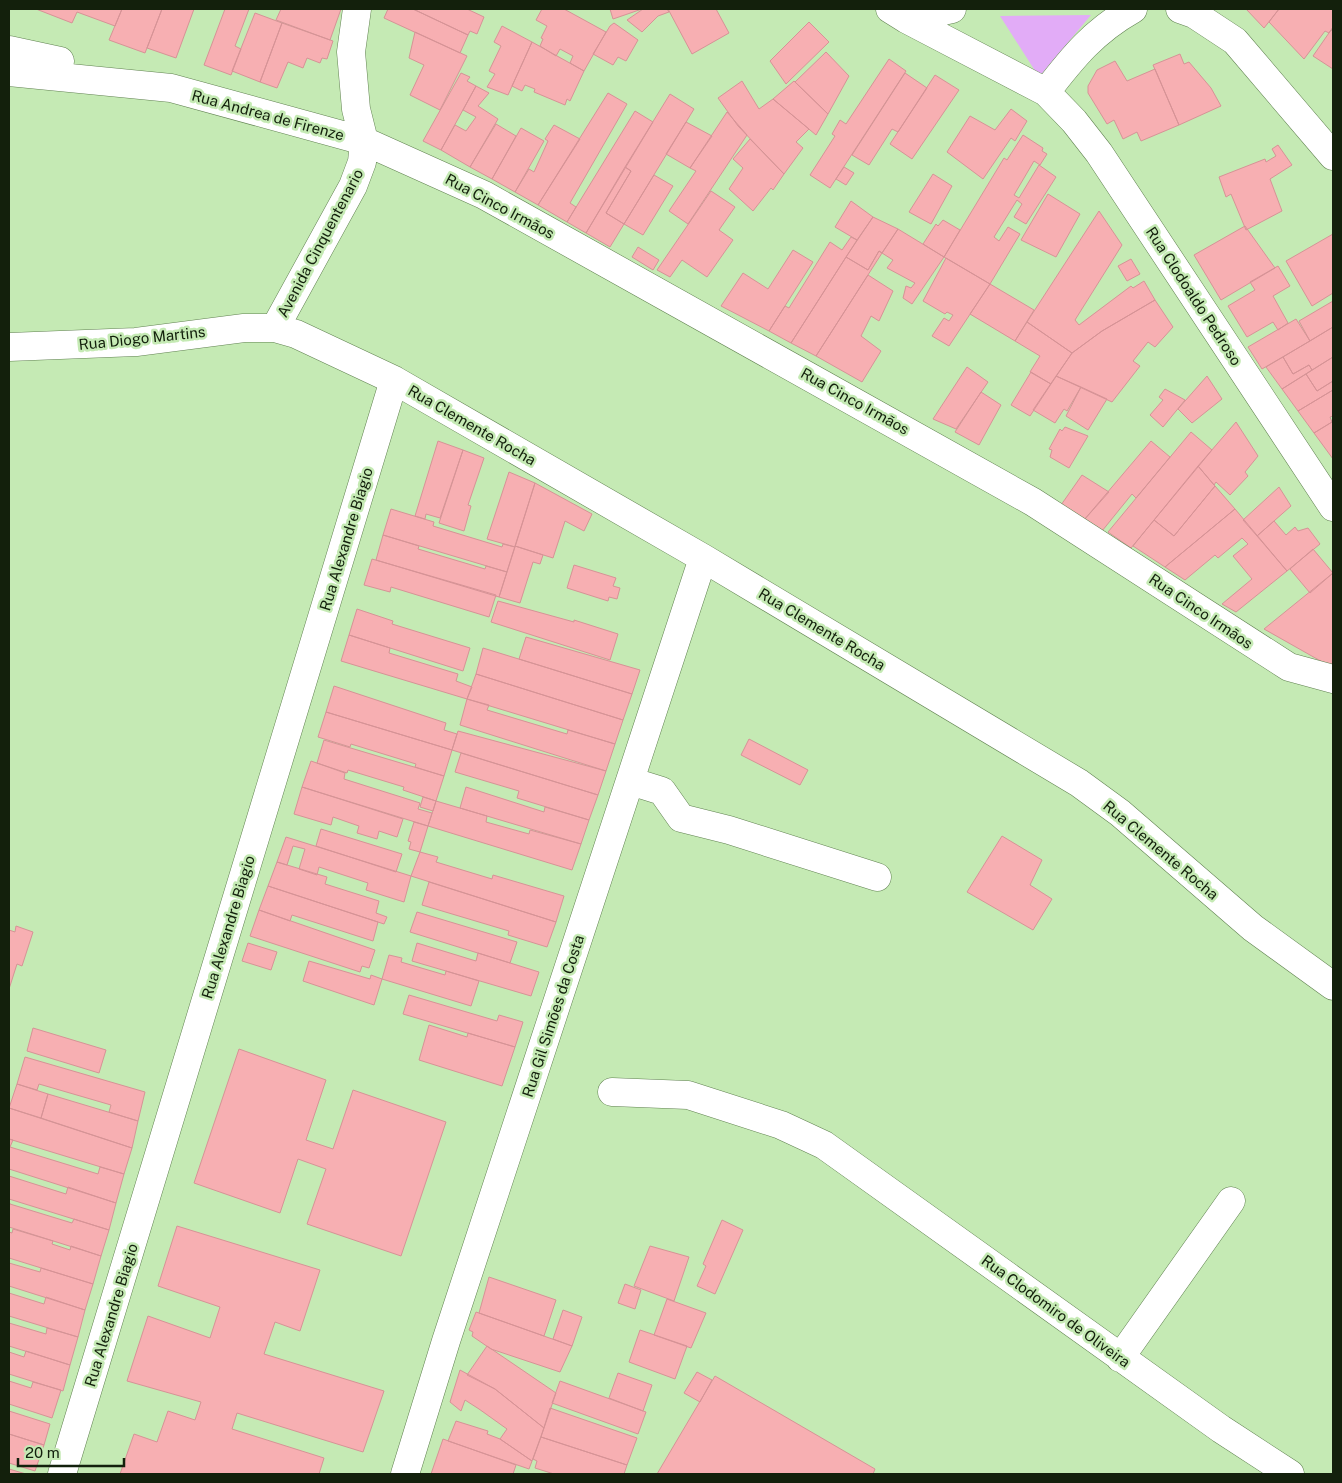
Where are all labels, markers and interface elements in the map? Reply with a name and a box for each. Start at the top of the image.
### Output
street label: Rua Andrea de Firenze [190,86,346,144]
street label: Avenida Cinquentenario [274,166,366,320]
street label: Rua Cinco Irmãos [443,170,557,242]
street label: Rua Clodoaldo Pedroso [1143,224,1245,368]
street label: Rua Diogo Martins [78,323,206,353]
street label: Rua Cinco Irmãos [798,364,912,438]
street label: Rua Clemente Rocha [405,382,539,468]
street label: Rua Alexandre Biagio [316,465,376,613]
street label: Rua Cinco Irmãos [1146,570,1256,652]
street label: Rua Clemente Rocha [756,585,888,673]
street label: Rua Clemente Rocha [1100,797,1222,903]
street label: Rua Alexandre Biagio [198,853,258,1001]
street label: Rua Gil Simões da Costa [519,933,587,1099]
street label: Rua Alexandre Biagio [81,1241,141,1389]
street label: Rua Clodomiro de Oliveira [979,1251,1133,1371]
scale bar [18,1436,124,1468]
text: 20 m [25,1444,60,1461]

